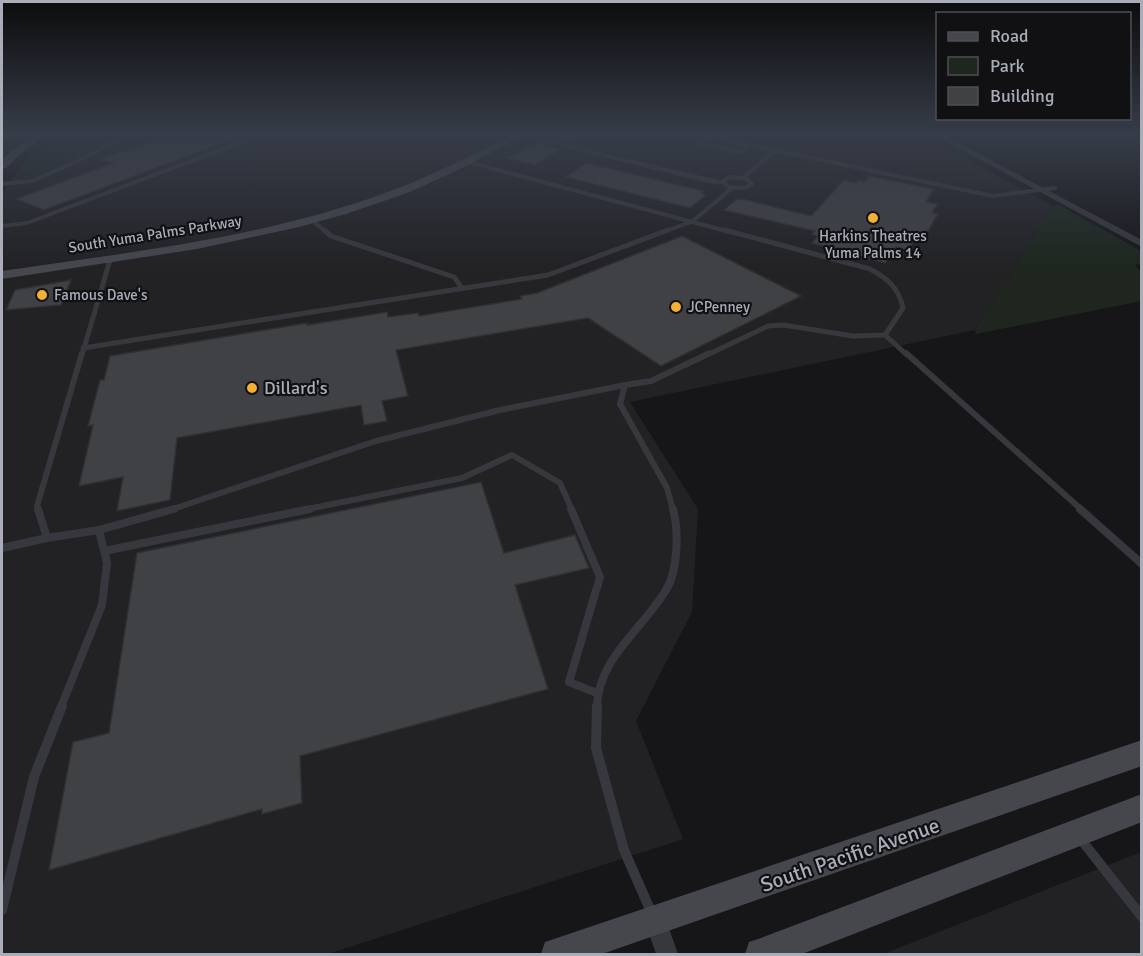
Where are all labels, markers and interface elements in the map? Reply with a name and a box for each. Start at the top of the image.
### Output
legend [936,12,1131,120]
text: Road [990,25,1029,47]
text: Park [990,55,1025,77]
text: Building [990,85,1054,107]
street label: South Yuma Palms Parkway [67,211,243,257]
marker: Harkins Theatres Yuma Palms 14 [866,211,880,225]
place label: Harkins Theatres Yuma Palms 14 [819,227,927,262]
place label: Famous Dave's [54,286,148,304]
marker: Famous Dave's [35,288,49,302]
place label: JCPenney [688,298,750,316]
marker: JCPenney [669,300,683,314]
place label: Dillard's [264,377,328,399]
marker: Dillard's [245,381,259,395]
street label: South Pacific Avenue [757,812,943,898]

